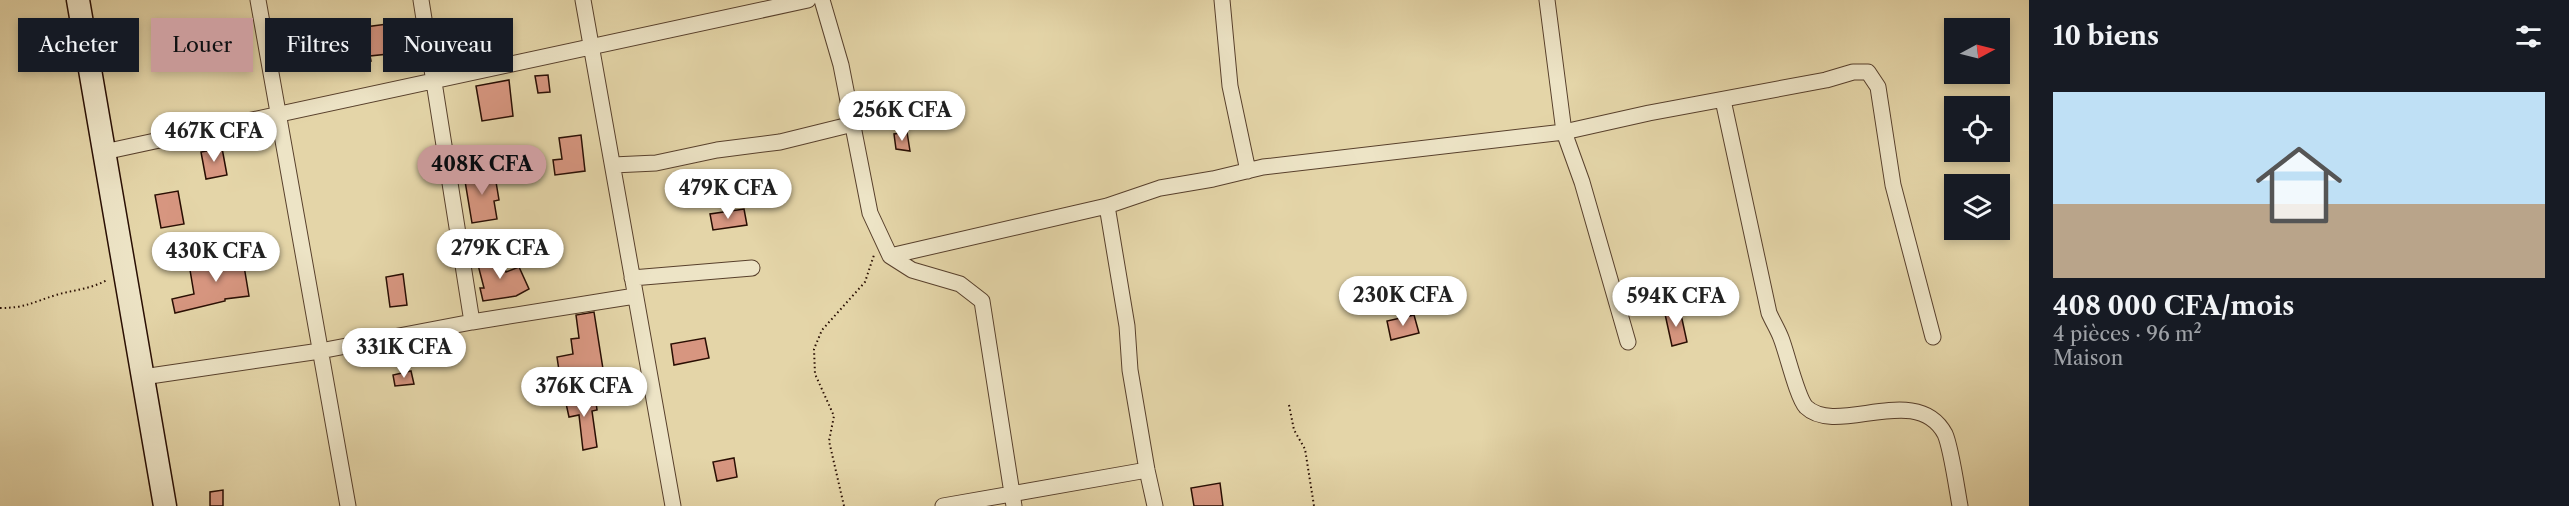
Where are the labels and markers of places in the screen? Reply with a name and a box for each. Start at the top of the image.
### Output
pin: 256K CFA [840,91,964,142]
pin: 467K CFA [152,112,276,163]
pin: 408K CFA [420,145,544,196]
pin: 479K CFA [666,169,790,220]
pin: 279K CFA [438,229,562,280]
pin: 430K CFA [154,232,278,283]
pin: 230K CFA [1341,276,1465,327]
pin: 594K CFA [1614,277,1738,328]
pin: 331K CFA [342,328,466,379]
pin: 376K CFA [522,367,646,418]

